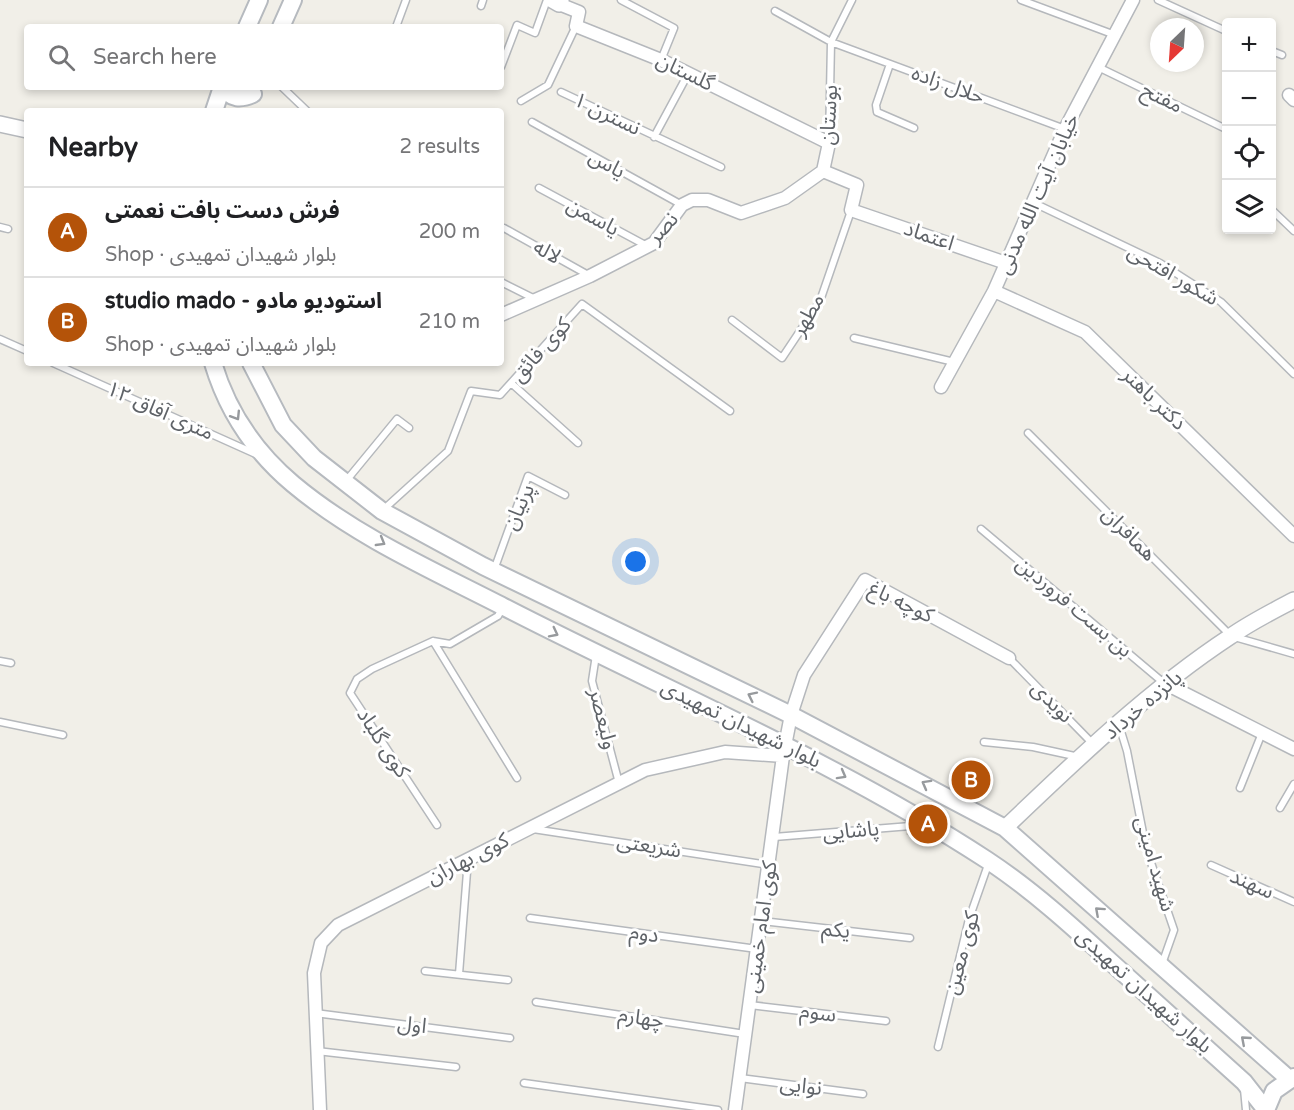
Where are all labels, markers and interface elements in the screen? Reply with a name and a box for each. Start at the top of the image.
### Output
north arrow [1150,18,1204,72]
map controls [1222,18,1276,234]
button: + [1222,18,1276,72]
search box [24,24,504,90]
icon: search [45,41,78,74]
text: Search here [93,44,217,70]
street label: گلستان [652,47,718,97]
street label: حلال زاده [908,60,988,110]
button: − [1222,72,1276,126]
street label: مفتح [1136,77,1187,120]
street label: بوستان [815,84,843,146]
street label: نسترن ۱ [569,87,645,141]
street label: خیابان آیت الله مدنی [991,110,1085,278]
button: locate [1222,126,1276,180]
text: Nearby [48,132,138,163]
text: 2 results [400,135,480,159]
street label: یاس [584,144,630,184]
button: layers [1222,180,1276,234]
street label: یاسمن [562,192,624,242]
text: فرش دست بافت نعمتی [105,198,340,224]
street label: نصر [642,207,684,250]
street label: اعتماد [901,216,957,256]
text: A [60,220,75,244]
text: 200 m [419,220,480,244]
street label: لاله [529,234,565,270]
street label: شکور افتحی [1123,239,1223,311]
text: Shop · بلوار شهیدان تمهیدی [105,243,336,267]
text: studio mado - استودیو مادو [105,288,382,314]
street label: مطهر [785,289,830,342]
text: B [61,310,74,334]
text: 210 m [419,310,480,334]
street label: کوی فائق [506,312,577,387]
text: Shop · بلوار شهیدان تمهیدی [105,333,336,357]
street label: دکتر باهنر [1116,362,1191,436]
street label: ۱۲ متری آفاق [102,376,218,446]
one-way arrow [229,409,240,420]
street label: پرنیان [498,480,540,534]
street label: همافران [1097,502,1161,566]
one-way arrow [375,535,385,546]
your location [621,547,650,576]
street label: بن بست فروردین [1011,551,1137,663]
street label: کوچه باغ [864,576,938,630]
one-way arrow [548,625,559,637]
street label: پانزده خرداد [1099,665,1187,745]
street label: بلوار شهیدان تمهیدی [657,674,825,774]
street label: نویدی [1026,676,1078,728]
street label: ولیعصر [583,685,623,752]
one-way arrow [748,692,759,704]
street label: کوی گلباد [351,703,415,783]
pin: B [952,758,990,802]
one-way arrow [836,768,846,779]
one-way arrow [922,780,932,791]
pin: A [908,802,948,846]
street label: شهید امینی [1129,813,1181,915]
street label: پاشایی [822,816,880,846]
street label: کوی بهاران [423,828,514,890]
street label: شریعتی [615,829,683,863]
street label: کوی امام خمینی [739,859,786,995]
street label: سهند [1226,863,1278,905]
one-way arrow [1095,907,1106,918]
street label: کوی معین [939,908,985,997]
street label: یکم [820,916,852,946]
street label: دوم [627,920,660,951]
street label: بلوار شهیدان تمهیدی [1071,923,1217,1059]
street label: سوم [798,998,838,1031]
street label: چهارم [616,1002,666,1037]
street label: اول [396,1011,428,1039]
one-way arrow [1241,1037,1252,1048]
street label: نوایی [778,1071,824,1101]

